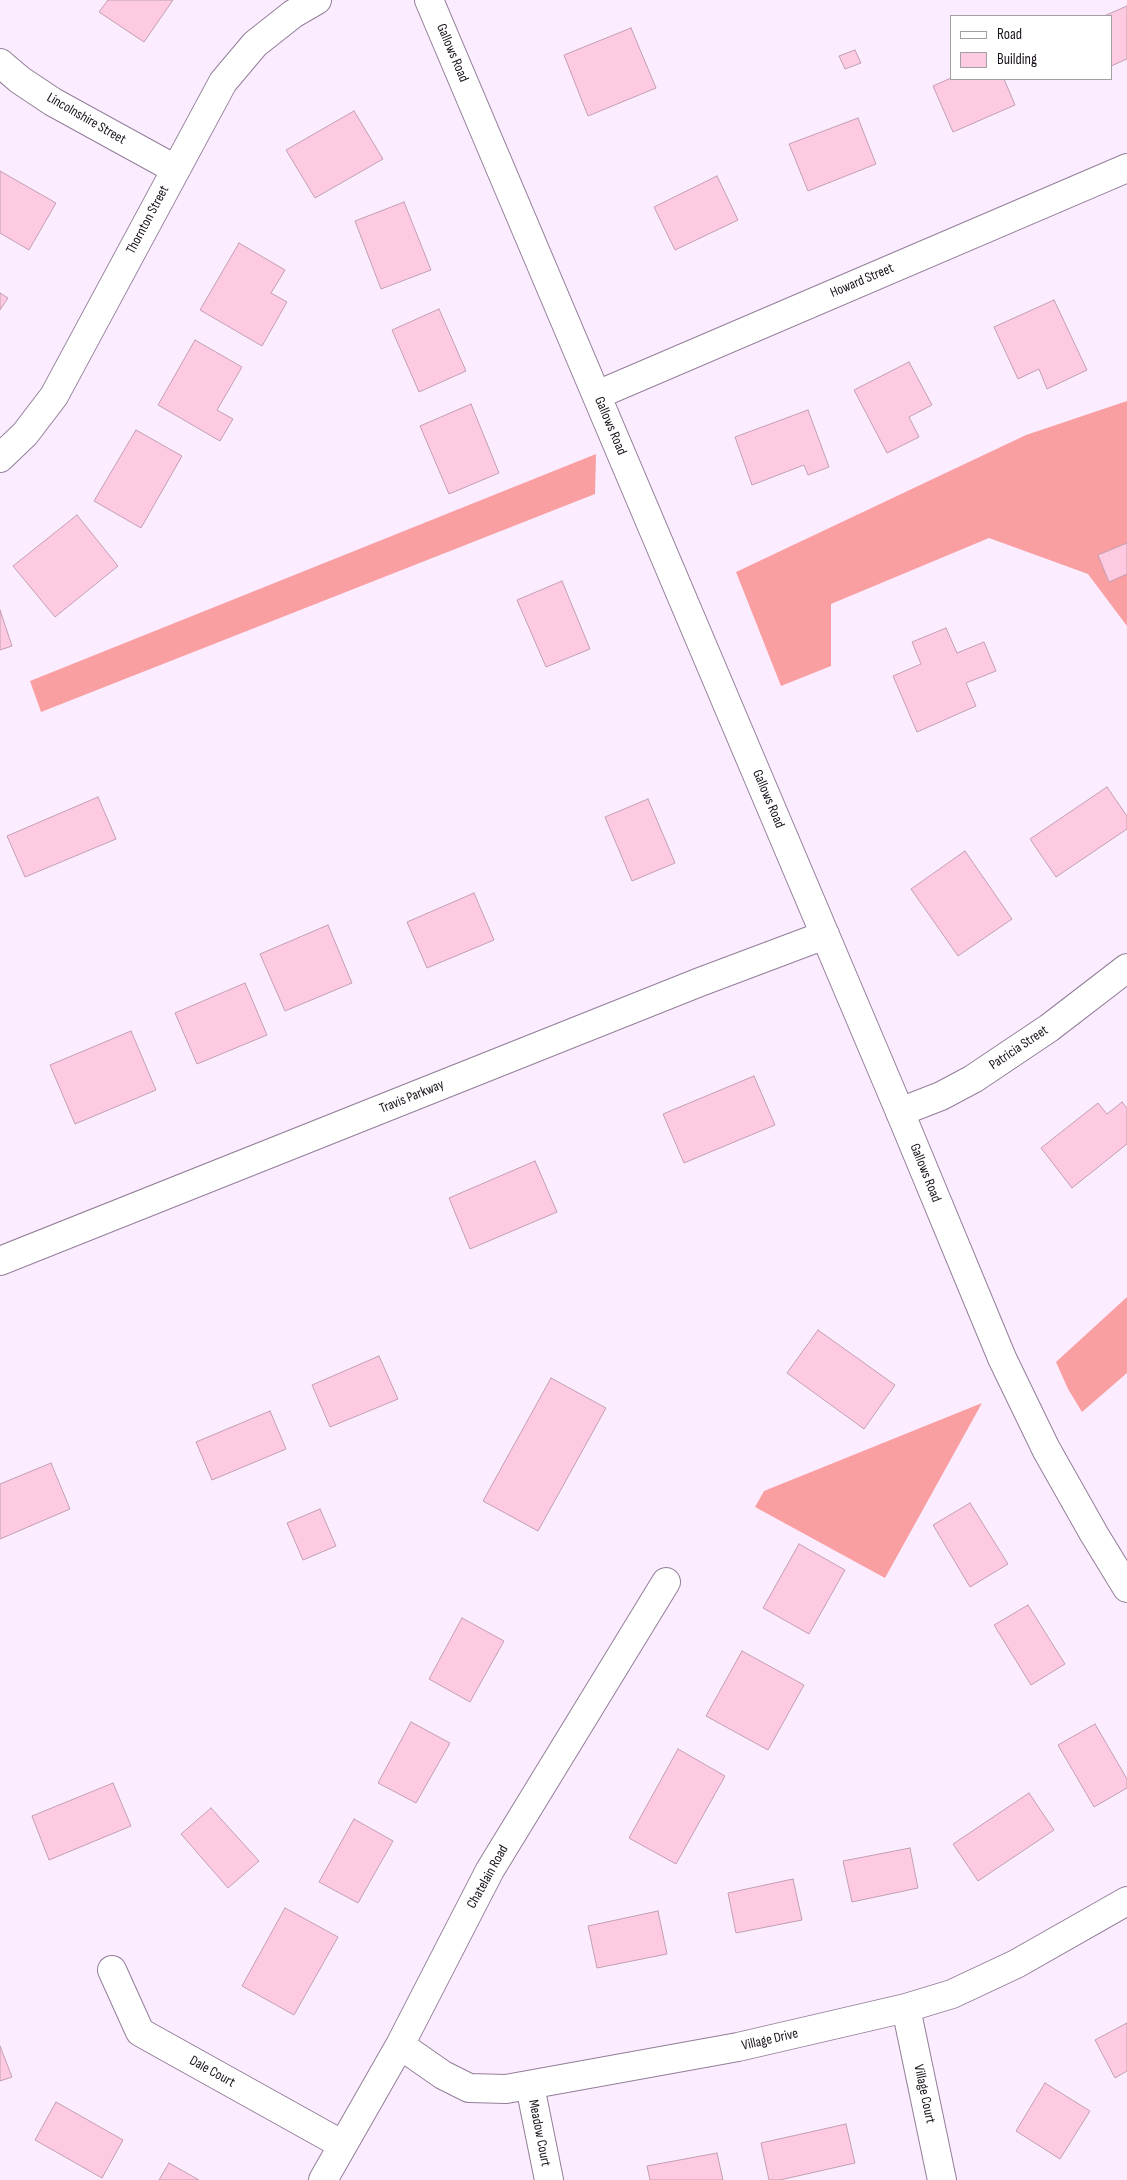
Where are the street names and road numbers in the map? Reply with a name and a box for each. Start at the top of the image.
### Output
street label: Gallows Road [432,21,472,85]
street label: Lincolnshire Street [43,90,129,148]
street label: Thornton Street [123,183,173,257]
street label: Howard Street [828,260,896,302]
street label: Gallows Road [590,394,630,458]
street label: Gallows Road [748,767,788,831]
street label: Patricia Street [986,1022,1052,1074]
street label: Travis Parkway [377,1076,447,1118]
street label: Gallows Road [906,1141,944,1205]
street label: Chatelain Road [464,1842,512,1912]
street label: Village Drive [740,2025,800,2055]
street label: Dale Court [186,2053,238,2091]
street label: Village Court [910,2063,938,2125]
street label: Meadow Court [524,2098,554,2168]

